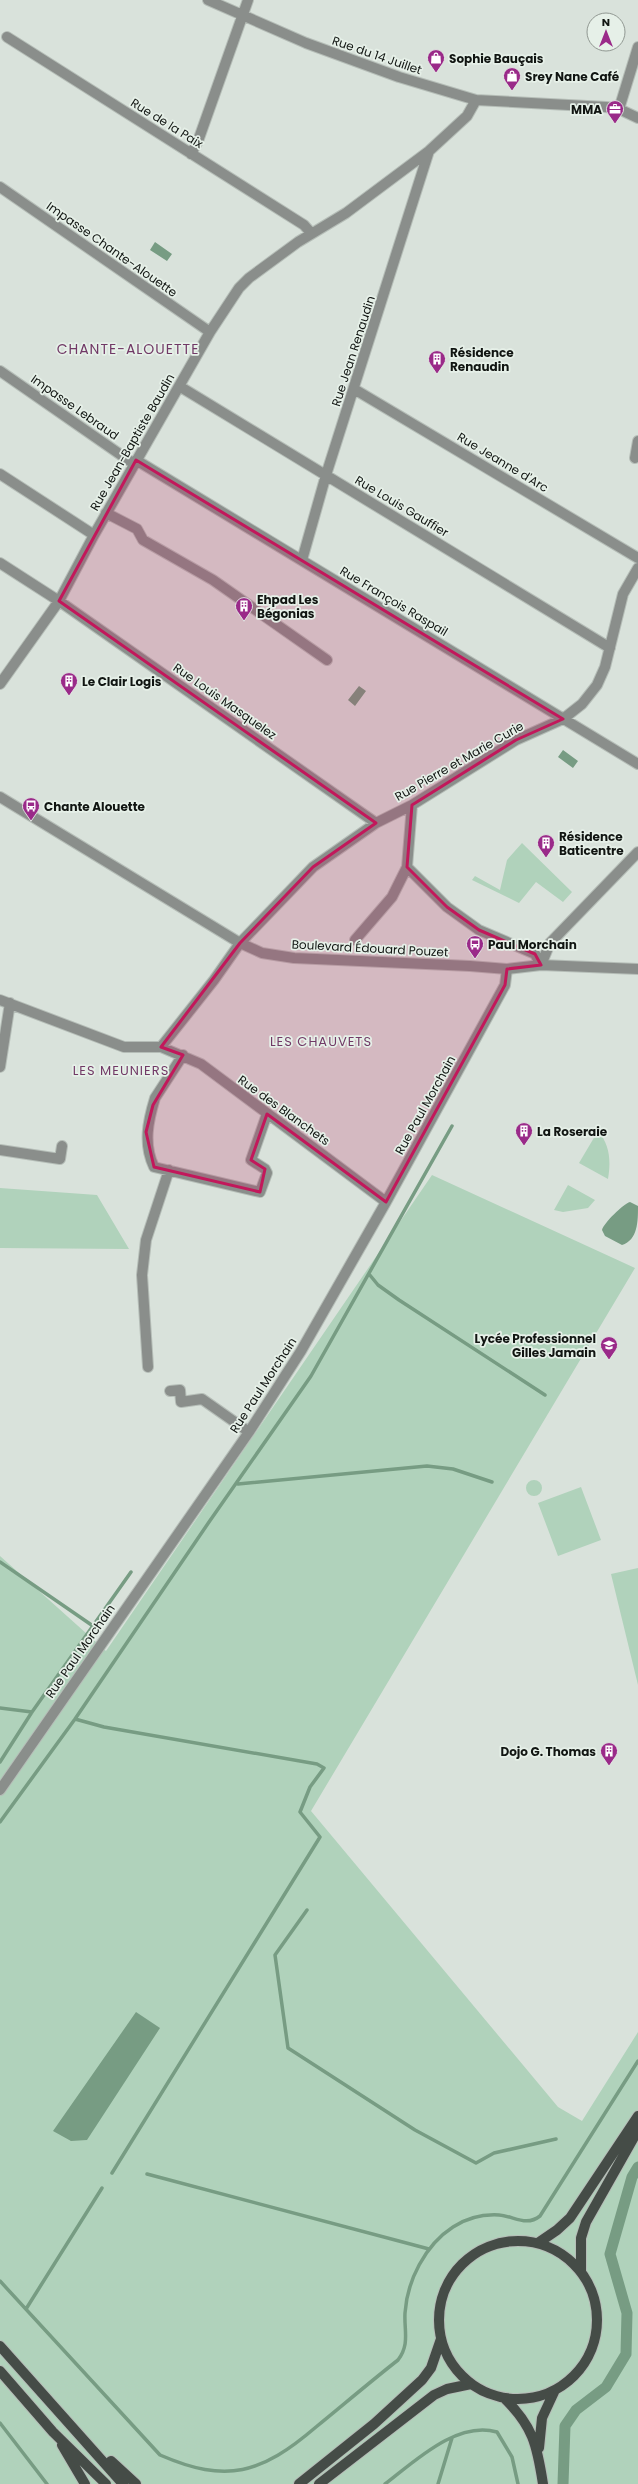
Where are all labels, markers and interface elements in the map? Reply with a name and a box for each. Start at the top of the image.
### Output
north arrow [586,12,626,52]
text: N [602,14,610,30]
street label: Rue du 14 Juillet [330,32,424,78]
shop icon: Sophie Bauçais [426,48,446,73]
place label: Sophie Bauçais [449,50,544,67]
shop icon: Srey Nane Café [502,66,522,91]
place label: Srey Nane Café [525,68,620,85]
street label: Rue de la Paix [128,94,207,152]
office icon: MMA [605,99,625,124]
place label: MMA [571,101,602,118]
street label: Impasse Chante-Alouette [43,197,181,301]
street label: Rue Jean Renaudin [327,294,379,408]
district label: CHANTE-ALOUETTE [57,339,199,359]
place label: Résidence Renaudin [450,344,514,375]
building icon: Résidence Renaudin [427,349,447,374]
street label: Impasse Lebraud [28,370,122,444]
street label: Rue Jean-Baptiste Baudin [86,370,178,514]
street label: Rue Jeanne d'Arc [454,428,552,496]
street label: Rue Louis Gauffier [352,471,452,541]
street label: Rue François Raspail [337,562,451,640]
place label: Ehpad Les Bégonias [257,591,319,622]
building icon: Ehpad Les Bégonias [234,596,254,621]
street label: Rue Louis Masquelez [170,659,280,743]
building icon: Le Clair Logis [59,671,79,696]
place label: Le Clair Logis [82,673,162,690]
street label: Rue Pierre et Marie Curie [392,717,526,805]
bus stop icon: Chante Alouette [21,796,41,821]
place label: Chante Alouette [44,798,146,815]
place label: Résidence Baticentre [559,828,624,859]
building icon: Résidence Baticentre [536,833,556,858]
bus stop icon: Paul Morchain [465,934,485,959]
street label: Boulevard Édouard Pouzet [291,935,449,961]
place label: Paul Morchain [488,936,577,953]
district label: LES CHAUVETS [270,1032,372,1051]
street label: Rue Paul Morchain [391,1052,459,1158]
district label: LES MEUNIERS [73,1061,169,1080]
street label: Rue des Blanchets [235,1071,333,1149]
building icon: La Roseraie [514,1121,534,1146]
place label: La Roseraie [537,1123,608,1140]
place label: Lycée Professionnel Gilles Jamain [474,1330,596,1361]
street label: Rue Paul Morchain [226,1334,300,1436]
school or university icon: Lycée Professionnel Gilles Jamain [599,1335,619,1360]
street label: Rue Paul Morchain [41,1601,119,1701]
building icon: Dojo G. Thomas [599,1741,619,1766]
place label: Dojo G. Thomas [500,1743,596,1760]

